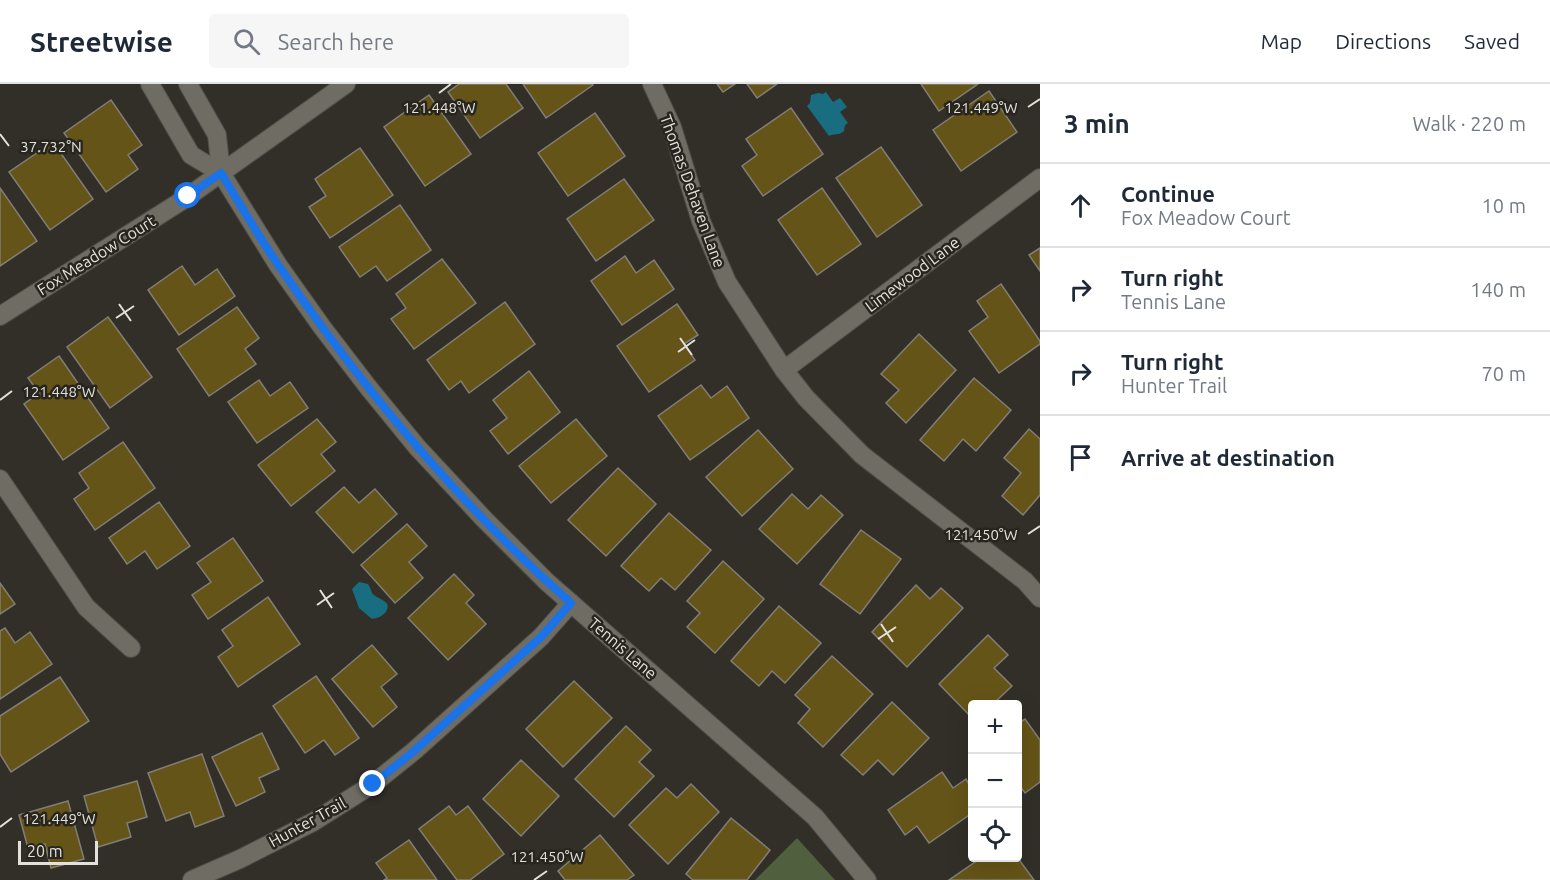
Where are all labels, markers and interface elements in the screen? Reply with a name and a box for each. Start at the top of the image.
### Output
search box [209,14,629,68]
icon: search [230,25,263,58]
text: Streetwise [30,26,173,57]
text: Search here [278,29,394,54]
text: Map [1261,29,1302,53]
text: Directions [1335,29,1431,53]
text: Saved [1464,29,1520,53]
text: 121.448°W [402,99,476,116]
text: 121.449°W [944,99,1018,116]
text: 3 min [1064,109,1130,138]
street label: Thomas Dehaven Lane [657,112,729,270]
text: Walk · 220 m [1413,112,1526,135]
text: 37.732°N [20,138,82,155]
text: Continue [1121,181,1215,206]
route start [174,182,200,208]
icon: ahead [1064,189,1097,222]
text: 10 m [1482,194,1526,217]
text: Fox Meadow Court [1121,206,1291,229]
street label: Fox Meadow Court [34,211,159,299]
street label: Limewood Lane [861,233,963,315]
text: Turn right [1121,265,1223,290]
icon: right [1064,273,1097,306]
text: 140 m [1470,278,1526,301]
text: Tennis Lane [1121,290,1226,313]
text: Turn right [1121,349,1223,374]
icon: right [1064,357,1097,390]
text: 70 m [1482,362,1526,385]
text: Hunter Trail [1121,374,1227,397]
text: 121.448°W [22,383,96,400]
icon: arrive [1064,441,1097,474]
text: Arrive at destination [1121,445,1335,470]
text: 121.450°W [944,526,1018,543]
street label: Tennis Lane [585,614,661,682]
map controls [968,700,1022,862]
button: + [968,700,1022,754]
button: − [968,754,1022,808]
route end [359,770,385,796]
street label: Hunter Trail [265,794,349,850]
button: locate [968,808,1022,862]
text: 121.449°W [22,810,96,827]
scale bar [18,838,98,866]
text: 20 m [27,842,63,860]
text: 121.450°W [510,848,584,865]

